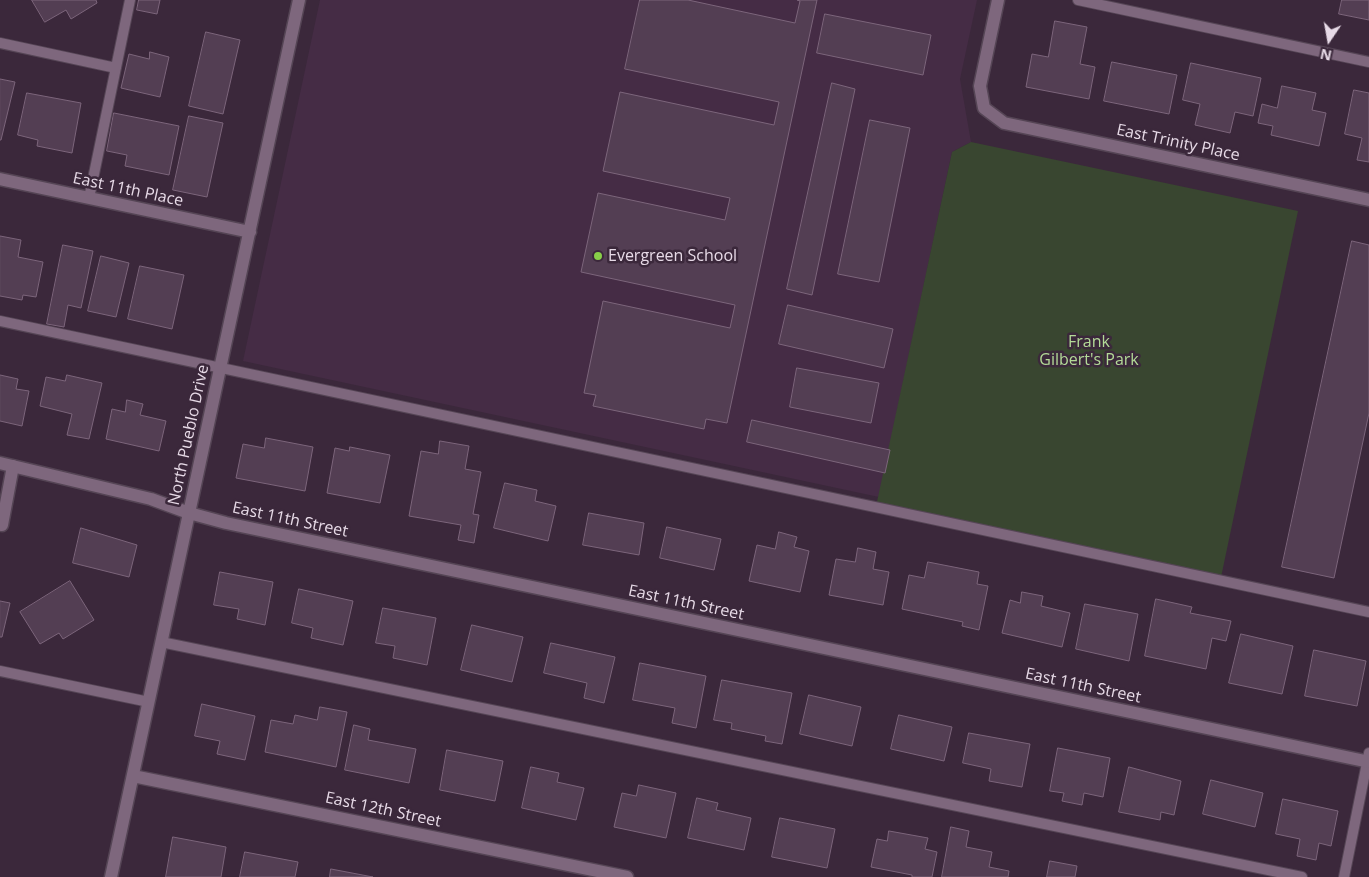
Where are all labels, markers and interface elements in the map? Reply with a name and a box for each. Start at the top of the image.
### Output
north arrow [1304,15,1354,65]
text: N [1318,45,1333,66]
street label: East Trinity Place [1115,121,1241,165]
street label: East 11th Place [71,169,185,211]
place label: Evergreen School [608,246,737,266]
marker: Evergreen School [592,250,604,262]
park label: Frank Gilbert's Park [1039,332,1139,370]
street label: North Pueblo Drive [165,363,213,507]
street label: East 11th Street [230,498,350,542]
street label: East 11th Street [626,581,746,625]
street label: East 11th Street [1023,664,1143,708]
street label: East 12th Street [323,788,443,832]

